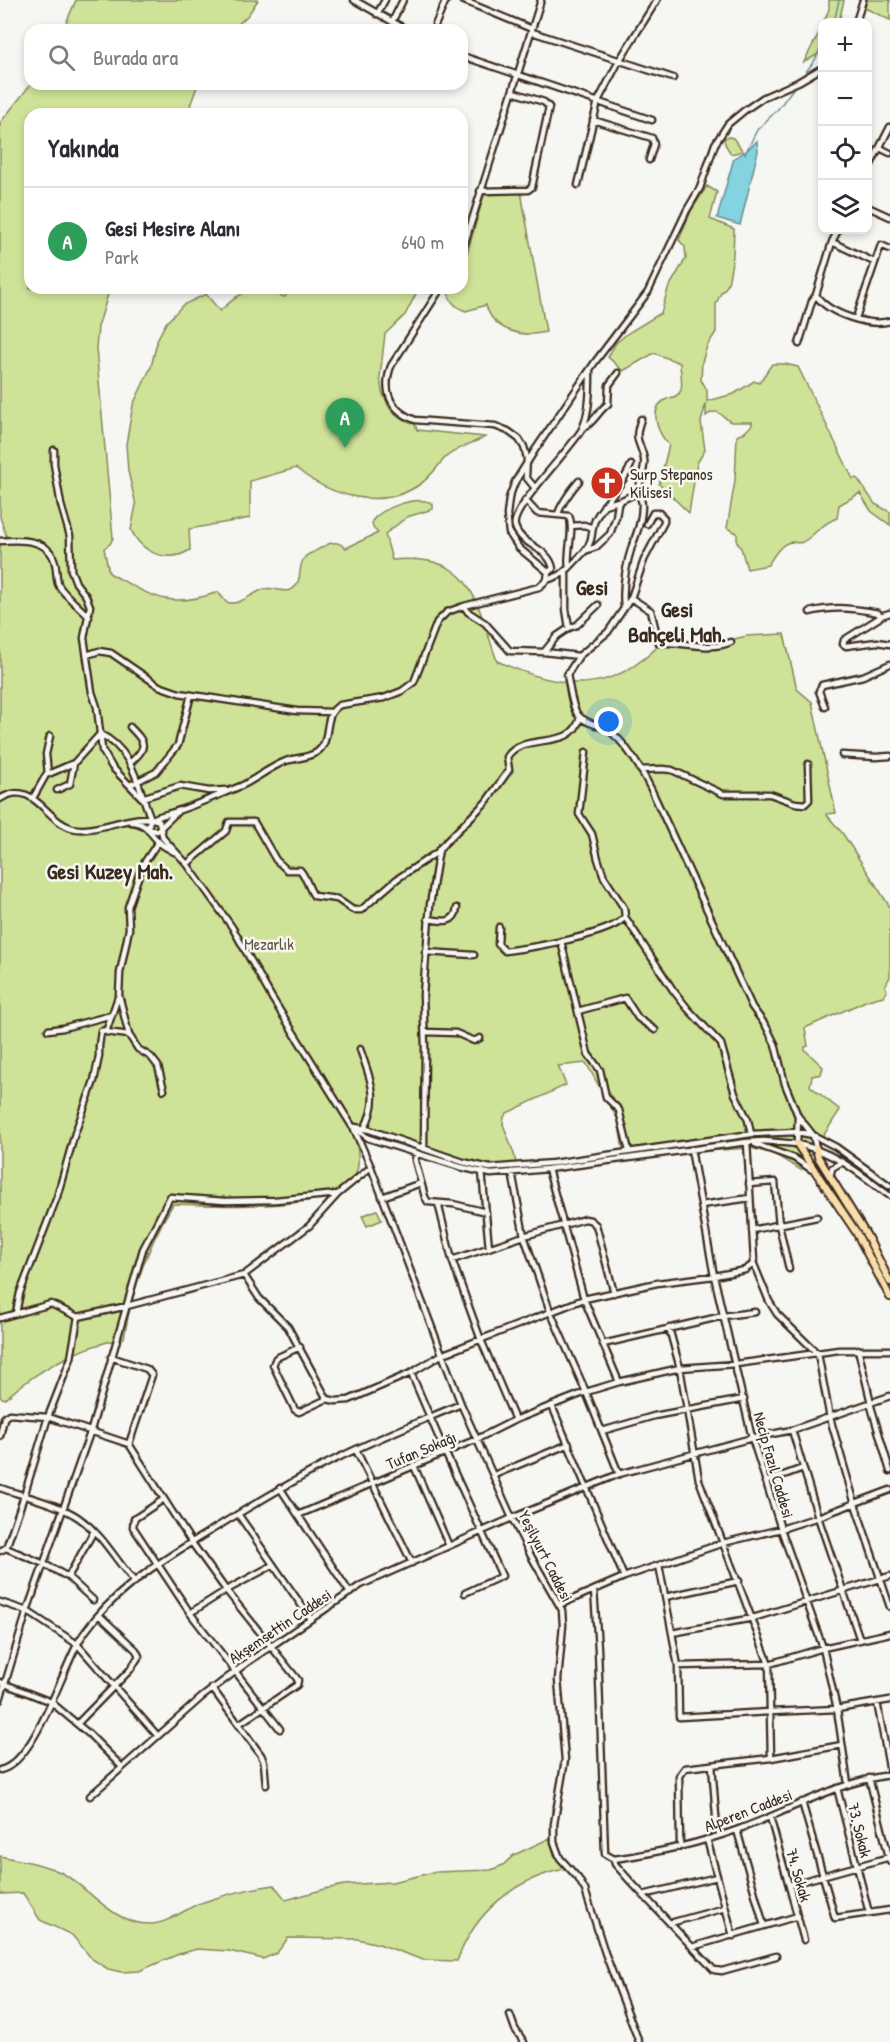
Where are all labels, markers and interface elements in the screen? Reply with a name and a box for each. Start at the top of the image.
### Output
map controls [818,18,872,234]
button: + [818,18,872,72]
search box [24,24,468,90]
icon: search [45,41,78,74]
text: Burada ara [93,42,178,72]
button: − [818,72,872,126]
button: locate [818,126,872,180]
text: Yakında [48,130,118,165]
button: layers [818,180,872,234]
text: Gesi Mesire Alanı [105,213,240,243]
text: A [63,228,72,255]
text: 640 m [401,228,444,255]
text: Park [105,243,138,270]
pin: A [326,398,364,448]
place label: Surp Stepanos Kilisesi [630,463,713,503]
church icon: Surp Stepanos Kilisesi [589,465,625,501]
district label: Gesi [576,572,608,602]
district label: Gesi Bahçeli Mah. [628,594,726,649]
your location [594,707,623,736]
district label: Gesi Kuzey Mah. [47,856,173,887]
park label: Mezarlık [244,933,294,955]
street label: Necip Fazıl Caddesi [748,1409,800,1521]
street label: Tufan Sokağı [383,1425,459,1475]
street label: Yeşilyurt Caddesi [514,1507,578,1605]
street label: Akşemsettin Caddesi [224,1583,336,1669]
street label: Alperen Caddesi [701,1783,795,1837]
street label: 73. Sokak [843,1800,877,1860]
street label: 74. Sokak [781,1846,817,1905]

